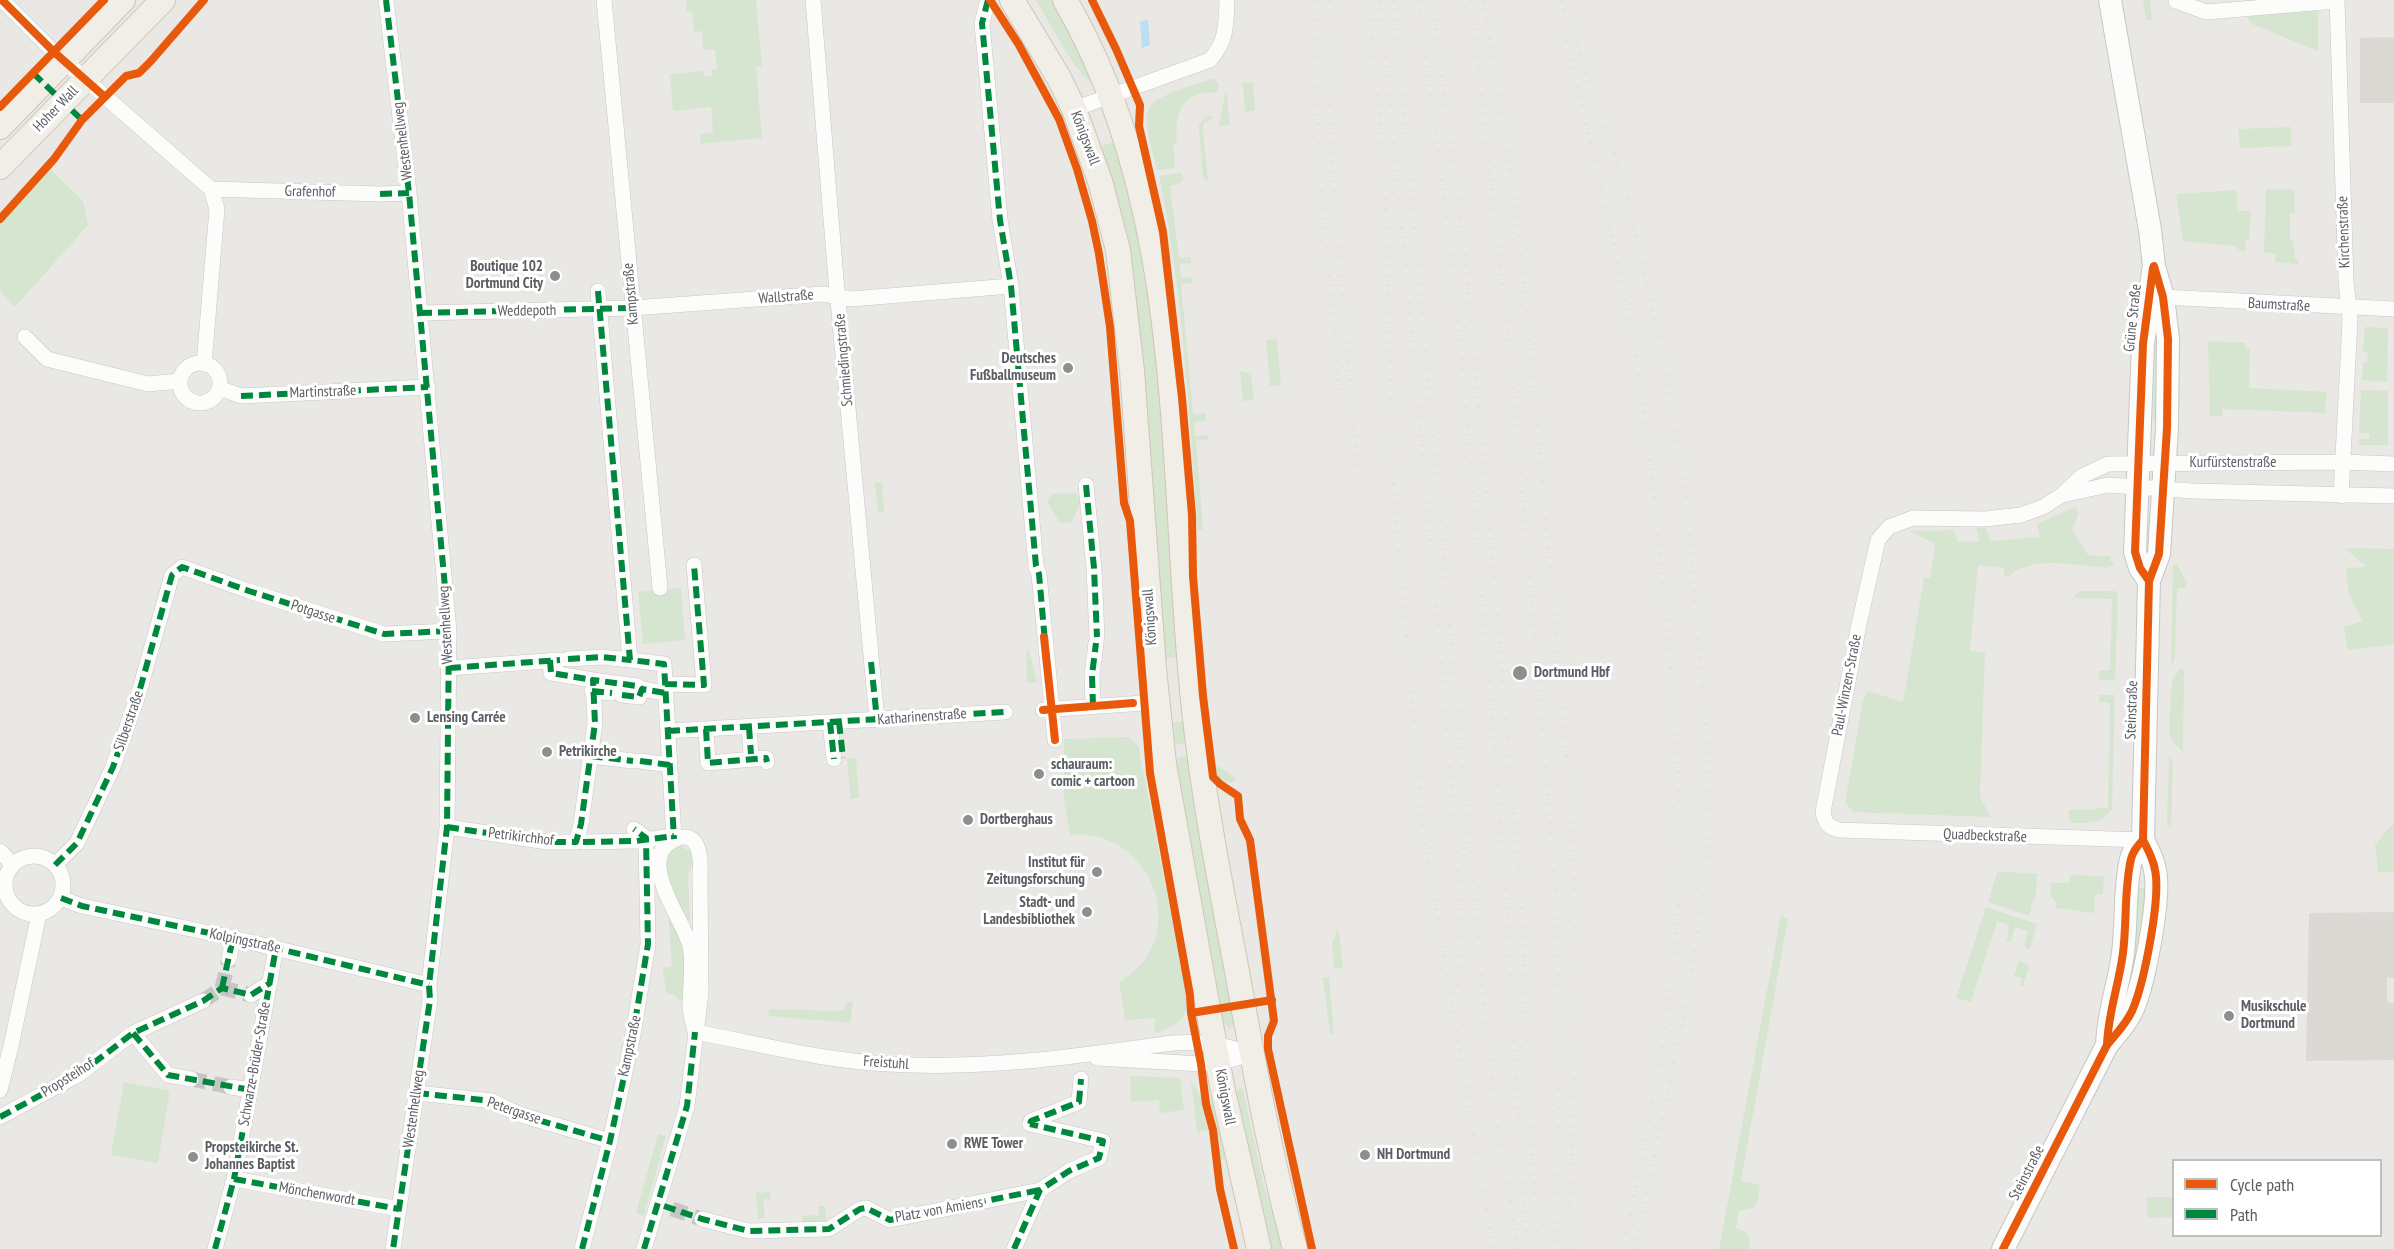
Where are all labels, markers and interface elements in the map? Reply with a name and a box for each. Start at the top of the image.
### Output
street label: Hoher Wall [30,82,82,136]
street label: Westenhellweg [389,101,417,181]
street label: Königswall [1066,108,1104,168]
street label: Grafenhof [284,183,336,201]
street label: Kirchenstraße [2334,196,2354,268]
place label: Boutique 102 Dortmund City [466,258,543,293]
street label: Kampstraße [619,262,643,326]
marker: Boutique 102 Dortmund City [548,269,562,283]
street label: Grüne Straße [2120,283,2146,353]
street label: Wallstraße [758,286,814,308]
street label: Baumstraße [2247,294,2311,316]
street label: Weddepoth [498,301,556,321]
street label: Schmiedingstraße [831,313,857,407]
place label: Deutsches Fußballmuseum [970,350,1056,385]
marker: Deutsches Fußballmuseum [1061,361,1075,375]
street label: Martinstraße [289,382,357,402]
street label: Kurfürstenstraße [2190,454,2276,472]
street label: Westenhellweg [435,585,457,665]
street label: Königswall [1139,588,1161,646]
street label: Potgasse [289,596,337,628]
street label: Paul-Winzen-Straße [1828,633,1866,737]
marker: Dortmund Hbf [1511,664,1529,682]
place label: Dortmund Hbf [1534,664,1609,682]
street label: Steinstraße [2122,680,2142,740]
street label: Silberstraße [110,688,148,754]
street label: Katharinenstraße [877,705,967,729]
place label: Lensing Carrée [427,709,506,727]
marker: Lensing Carrée [408,711,422,725]
place label: Petrikirche [559,743,617,761]
marker: Petrikirche [540,745,554,759]
place label: schauraum: comic + cartoon [1051,756,1135,791]
marker: schauraum: comic + cartoon [1032,767,1046,781]
place label: Dortberghaus [980,811,1053,829]
marker: Dortberghaus [961,813,975,827]
street label: Petrikirchhof [487,824,555,850]
street label: Quadbeckstraße [1943,826,2027,846]
place label: Institut für Zeitungsforschung [987,854,1085,889]
marker: Institut für Zeitungsforschung [1090,865,1104,879]
place label: Stadt- und Landesbibliothek [983,894,1075,929]
marker: Stadt- und Landesbibliothek [1080,905,1094,919]
street label: Kolpingstraße [208,925,282,957]
place label: Musikschule Dortmund [2241,998,2306,1033]
street label: Schwarze-Brüder-Straße [235,1000,275,1128]
marker: Musikschule Dortmund [2222,1009,2236,1023]
street label: Kampstraße [615,1014,645,1078]
street label: Freistuhl [863,1052,909,1074]
street label: Propsteihof [38,1055,98,1101]
street label: Königswall [1211,1068,1239,1126]
street label: Westenhellweg [400,1069,428,1149]
street label: Petergasse [485,1093,543,1129]
place label: RWE Tower [964,1135,1023,1153]
marker: RWE Tower [945,1137,959,1151]
place label: Propsteikirche St. Johannes Baptist [205,1139,299,1174]
street label: Steinstraße [2006,1143,2048,1203]
place label: NH Dortmund [1377,1146,1450,1164]
marker: NH Dortmund [1358,1148,1372,1162]
marker: Propsteikirche St. Johannes Baptist [186,1150,200,1164]
legend [2172,1159,2382,1237]
text: Cycle path [2230,1173,2294,1196]
street label: Mönchenwordt [277,1178,357,1210]
street label: Platz von Amiens [894,1193,984,1227]
text: Path [2230,1203,2258,1226]

